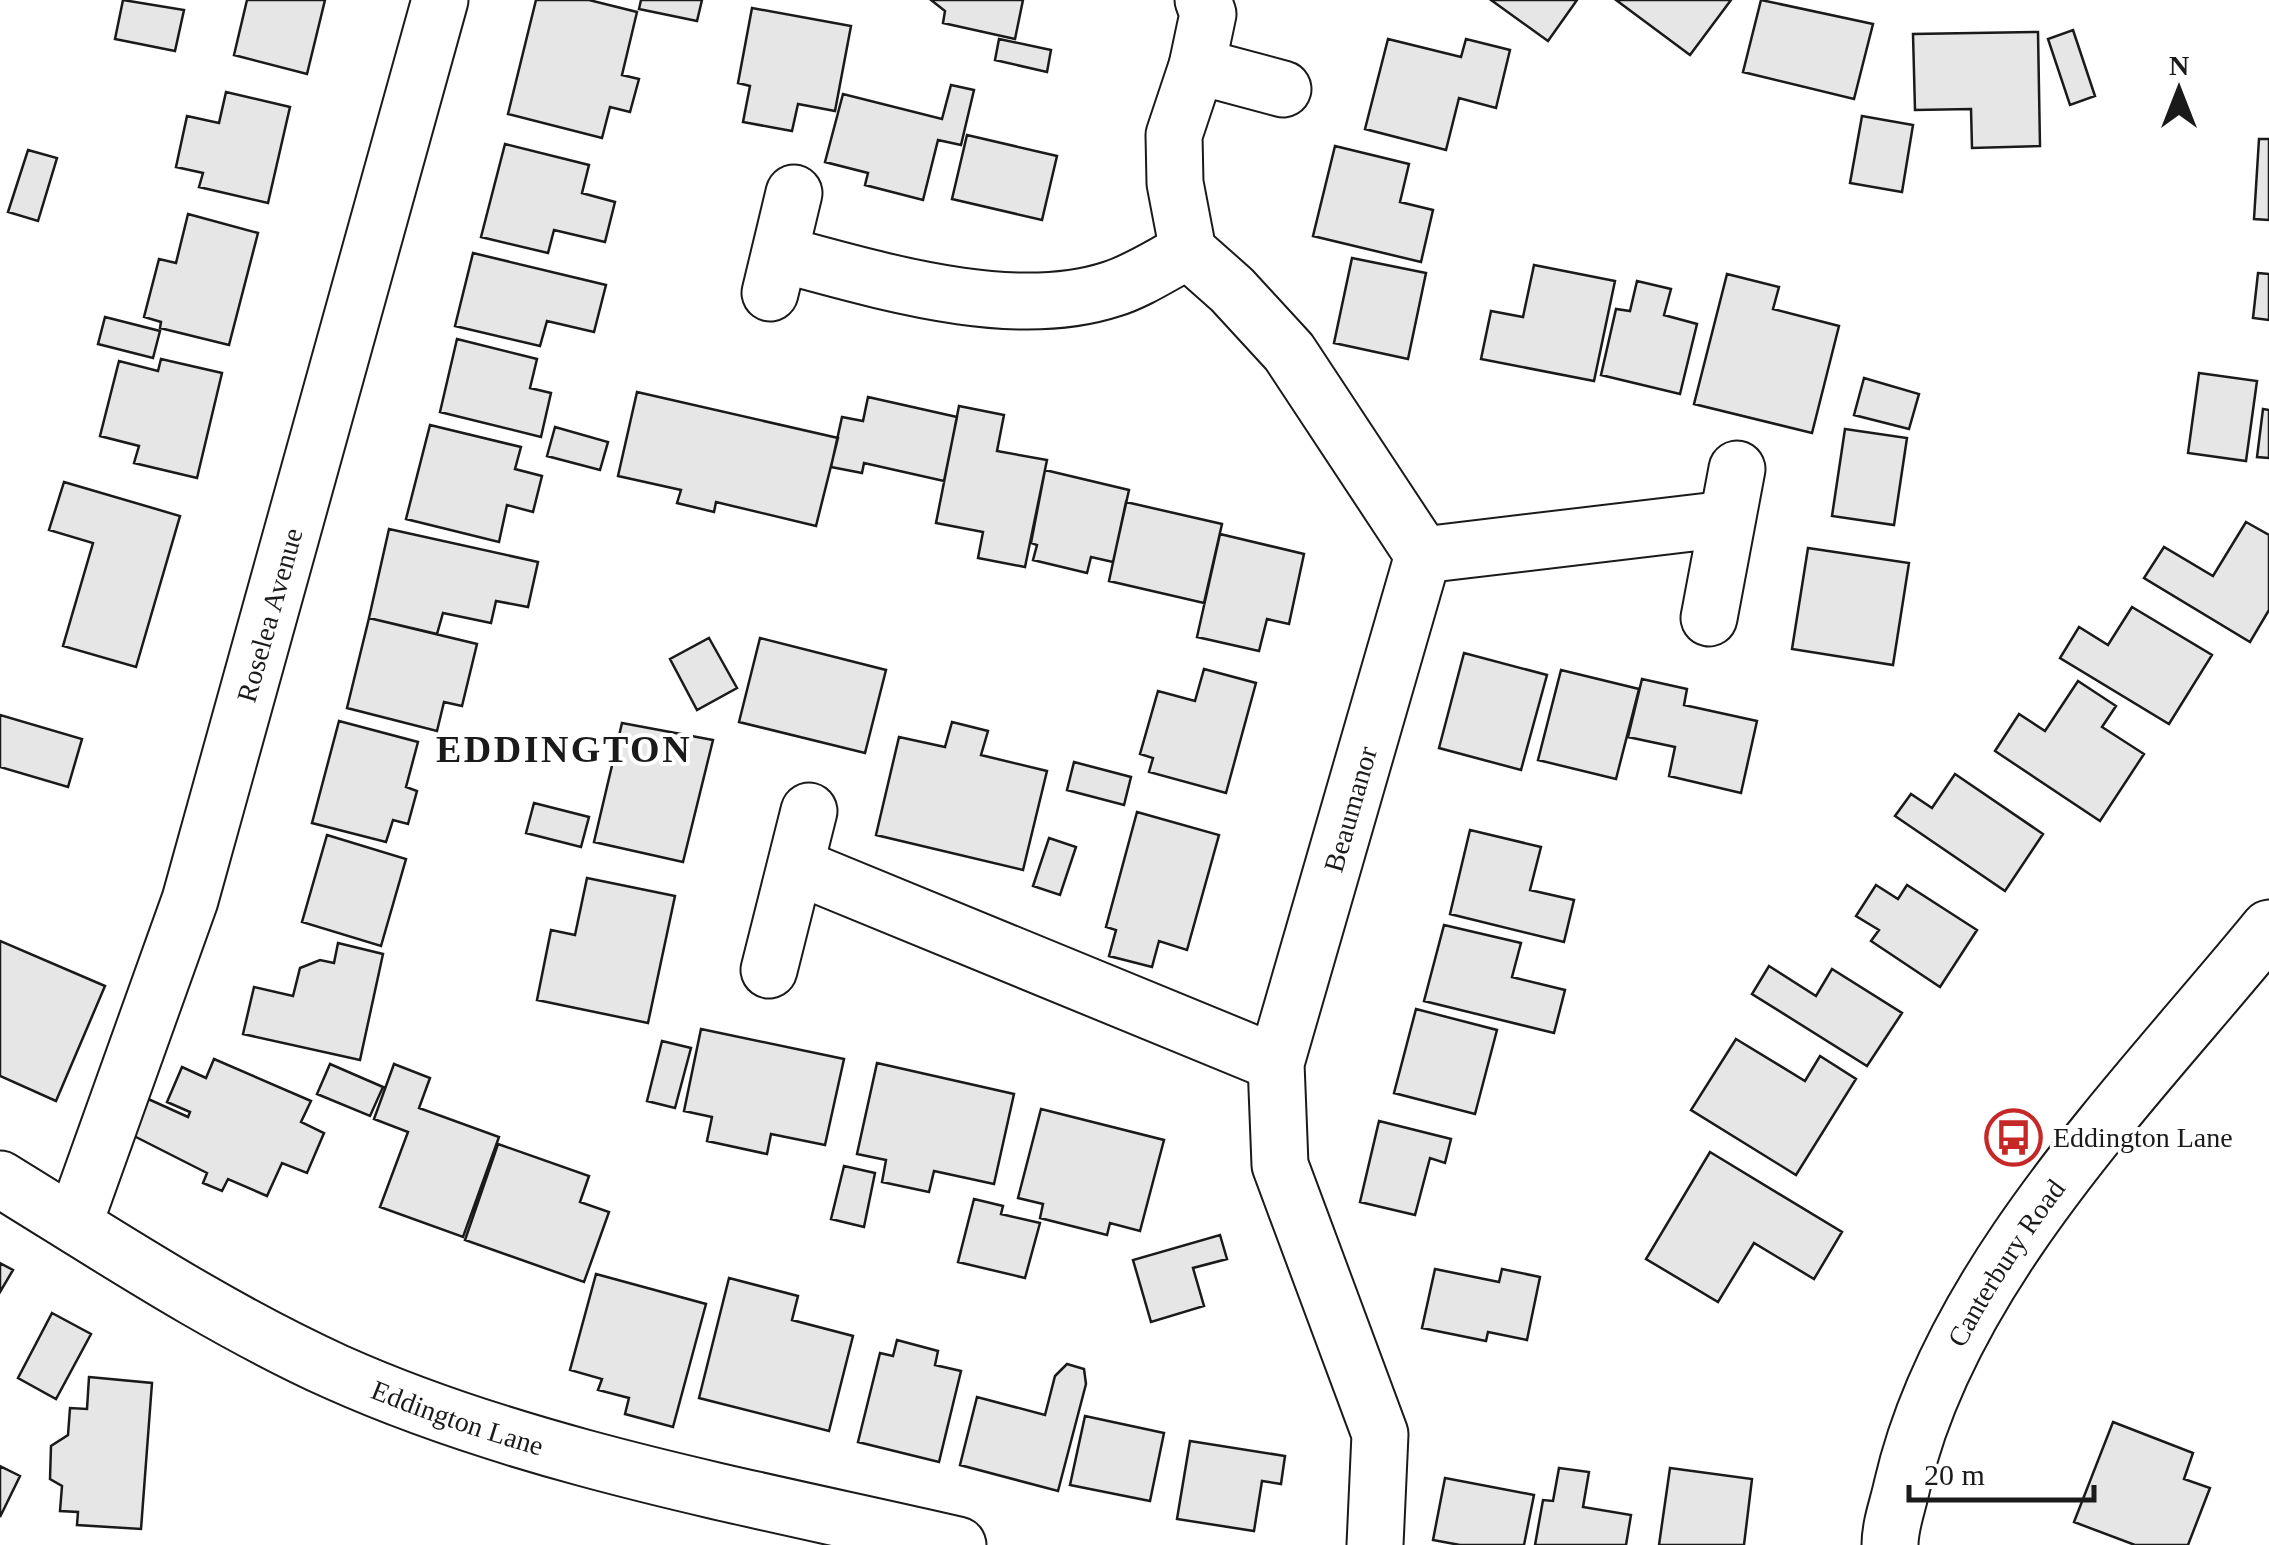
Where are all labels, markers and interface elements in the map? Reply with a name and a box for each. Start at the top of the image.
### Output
north arrow [2129,40,2229,140]
text: N [2169,50,2189,81]
street label: Roselea Avenue [231,525,309,706]
district label: EDDINGTON [436,728,692,770]
street label: Beaumanor [1318,742,1383,875]
bus stop icon: Eddington Lane [1984,1107,2044,1167]
place label: Eddington Lane [2053,1122,2233,1153]
street label: Canterbury Road [1941,1174,2071,1352]
street label: Eddington Lane [367,1374,547,1462]
scale bar [1909,1440,2094,1502]
text: 20 m [1924,1458,1985,1491]

